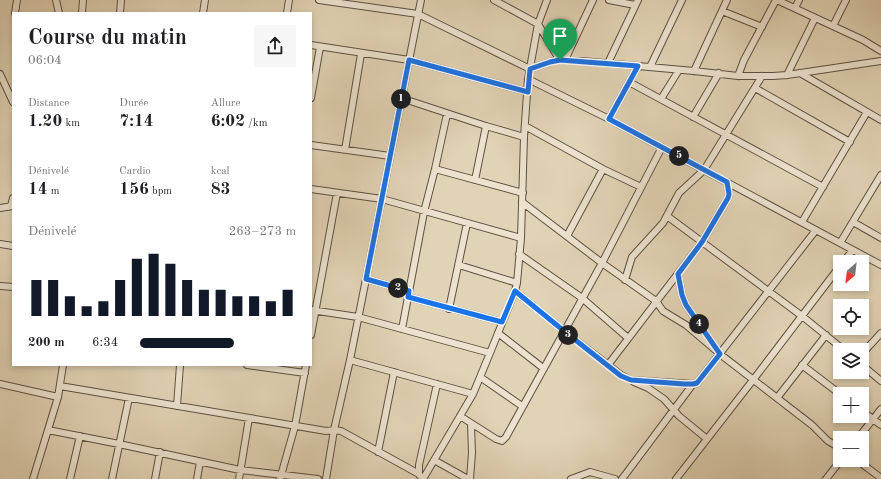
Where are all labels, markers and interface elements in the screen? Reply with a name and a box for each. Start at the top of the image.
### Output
pin [543,19,577,60]
button: share [254,25,296,67]
icon: arrive [549,25,571,47]
text: Course du matin [28,27,187,49]
text: 06:04 [28,54,62,67]
pin: 1 [391,89,411,109]
text: 1 [398,93,404,104]
text: Distance [28,98,69,109]
text: Durée [119,98,148,109]
text: Allure [211,98,240,109]
text: 1.20 [28,113,62,130]
text: 7:14 [119,113,154,130]
text: 6:02 [211,113,245,130]
text: km [62,118,80,129]
text: /km [245,118,267,129]
pin: 5 [669,146,689,166]
text: 5 [676,150,682,161]
text: Dénivelé [28,166,69,177]
text: Cardio [119,166,151,177]
text: kcal [211,166,230,177]
text: 14 [28,181,48,198]
text: 156 [119,181,149,198]
text: 83 [211,181,230,198]
text: m [48,186,60,197]
text: bpm [149,186,172,197]
text: Dénivelé [28,225,76,238]
text: 263–273 m [229,225,296,238]
north arrow [833,255,869,291]
map controls [833,255,869,467]
pin: 2 [388,278,408,298]
text: 2 [395,282,401,293]
button: locate [833,299,869,335]
pin: 4 [689,314,709,334]
text: 4 [696,318,702,329]
pin: 3 [558,325,578,345]
text: 3 [565,329,571,340]
text: 200 m [28,336,65,349]
text: 6:34 [92,336,118,349]
button: layers [833,343,869,379]
button: + [833,387,869,423]
button: − [833,431,869,467]

